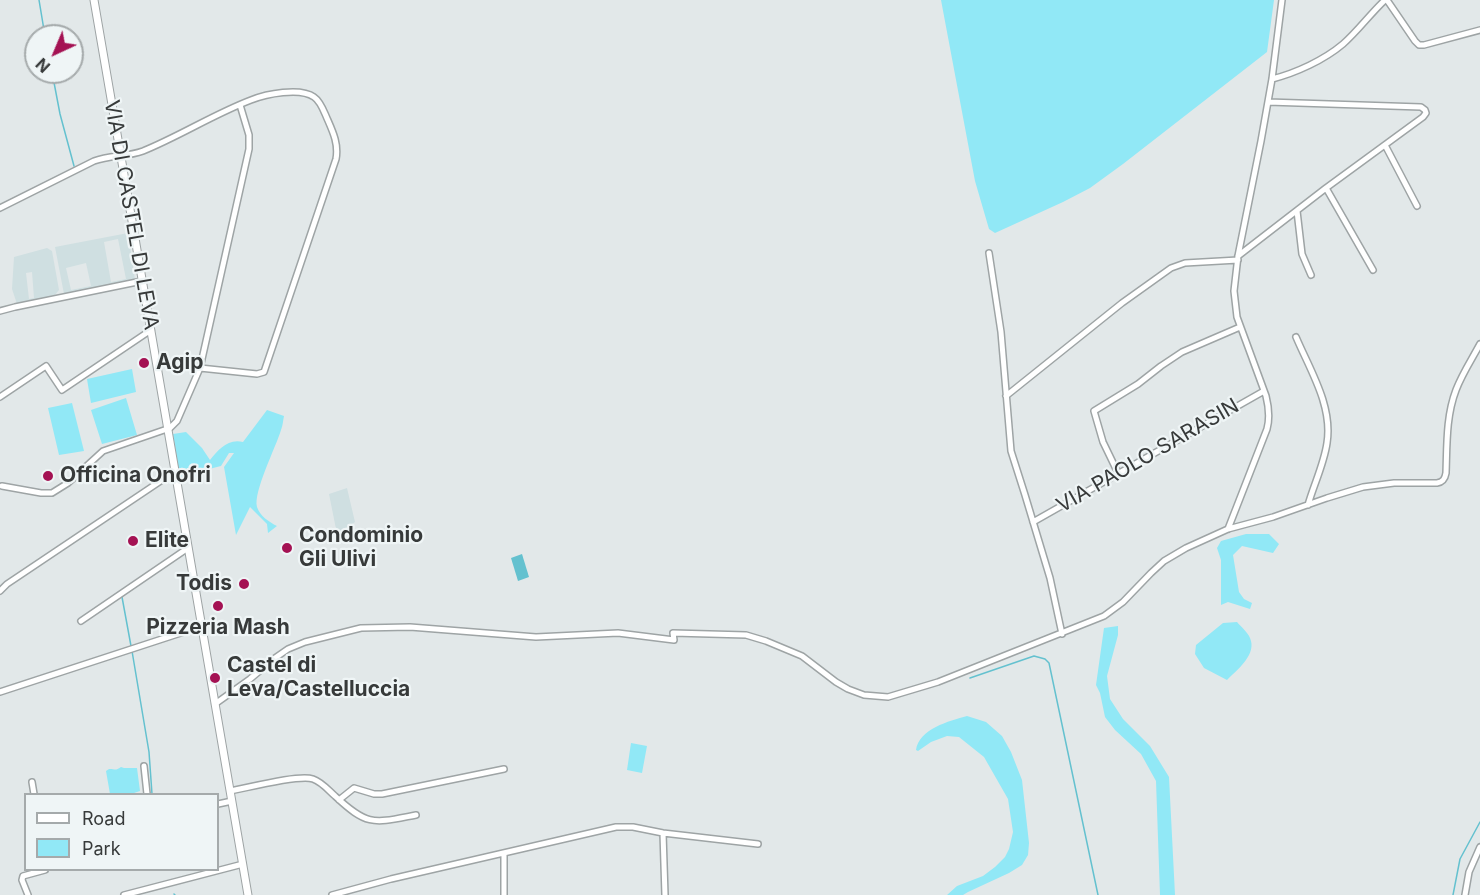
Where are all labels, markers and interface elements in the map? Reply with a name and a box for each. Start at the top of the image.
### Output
north arrow [24,24,84,84]
text: N [32,54,54,77]
street label: VIA DI CASTEL DI LEVA [98,98,164,332]
place label: Agip [156,350,203,376]
marker: Agip [137,356,151,370]
street label: VIA PAOLO SARASIN [1052,393,1244,519]
place label: Officina Onofri [60,463,211,489]
marker: Officina Onofri [41,469,55,483]
place label: Condominio Gli Ulivi [299,523,423,573]
place label: Elite [145,528,189,554]
marker: Elite [126,534,140,548]
marker: Condominio Gli Ulivi [280,541,294,555]
place label: Todis [176,571,232,597]
marker: Todis [237,577,251,591]
marker: Pizzeria Mash [211,599,225,613]
place label: Pizzeria Mash [146,615,290,641]
place label: Castel di Leva/Castelluccia [227,653,410,703]
marker: Castel di Leva/Castelluccia [208,671,222,685]
legend [24,793,219,871]
text: Road [82,808,125,829]
text: Park [82,838,121,859]

